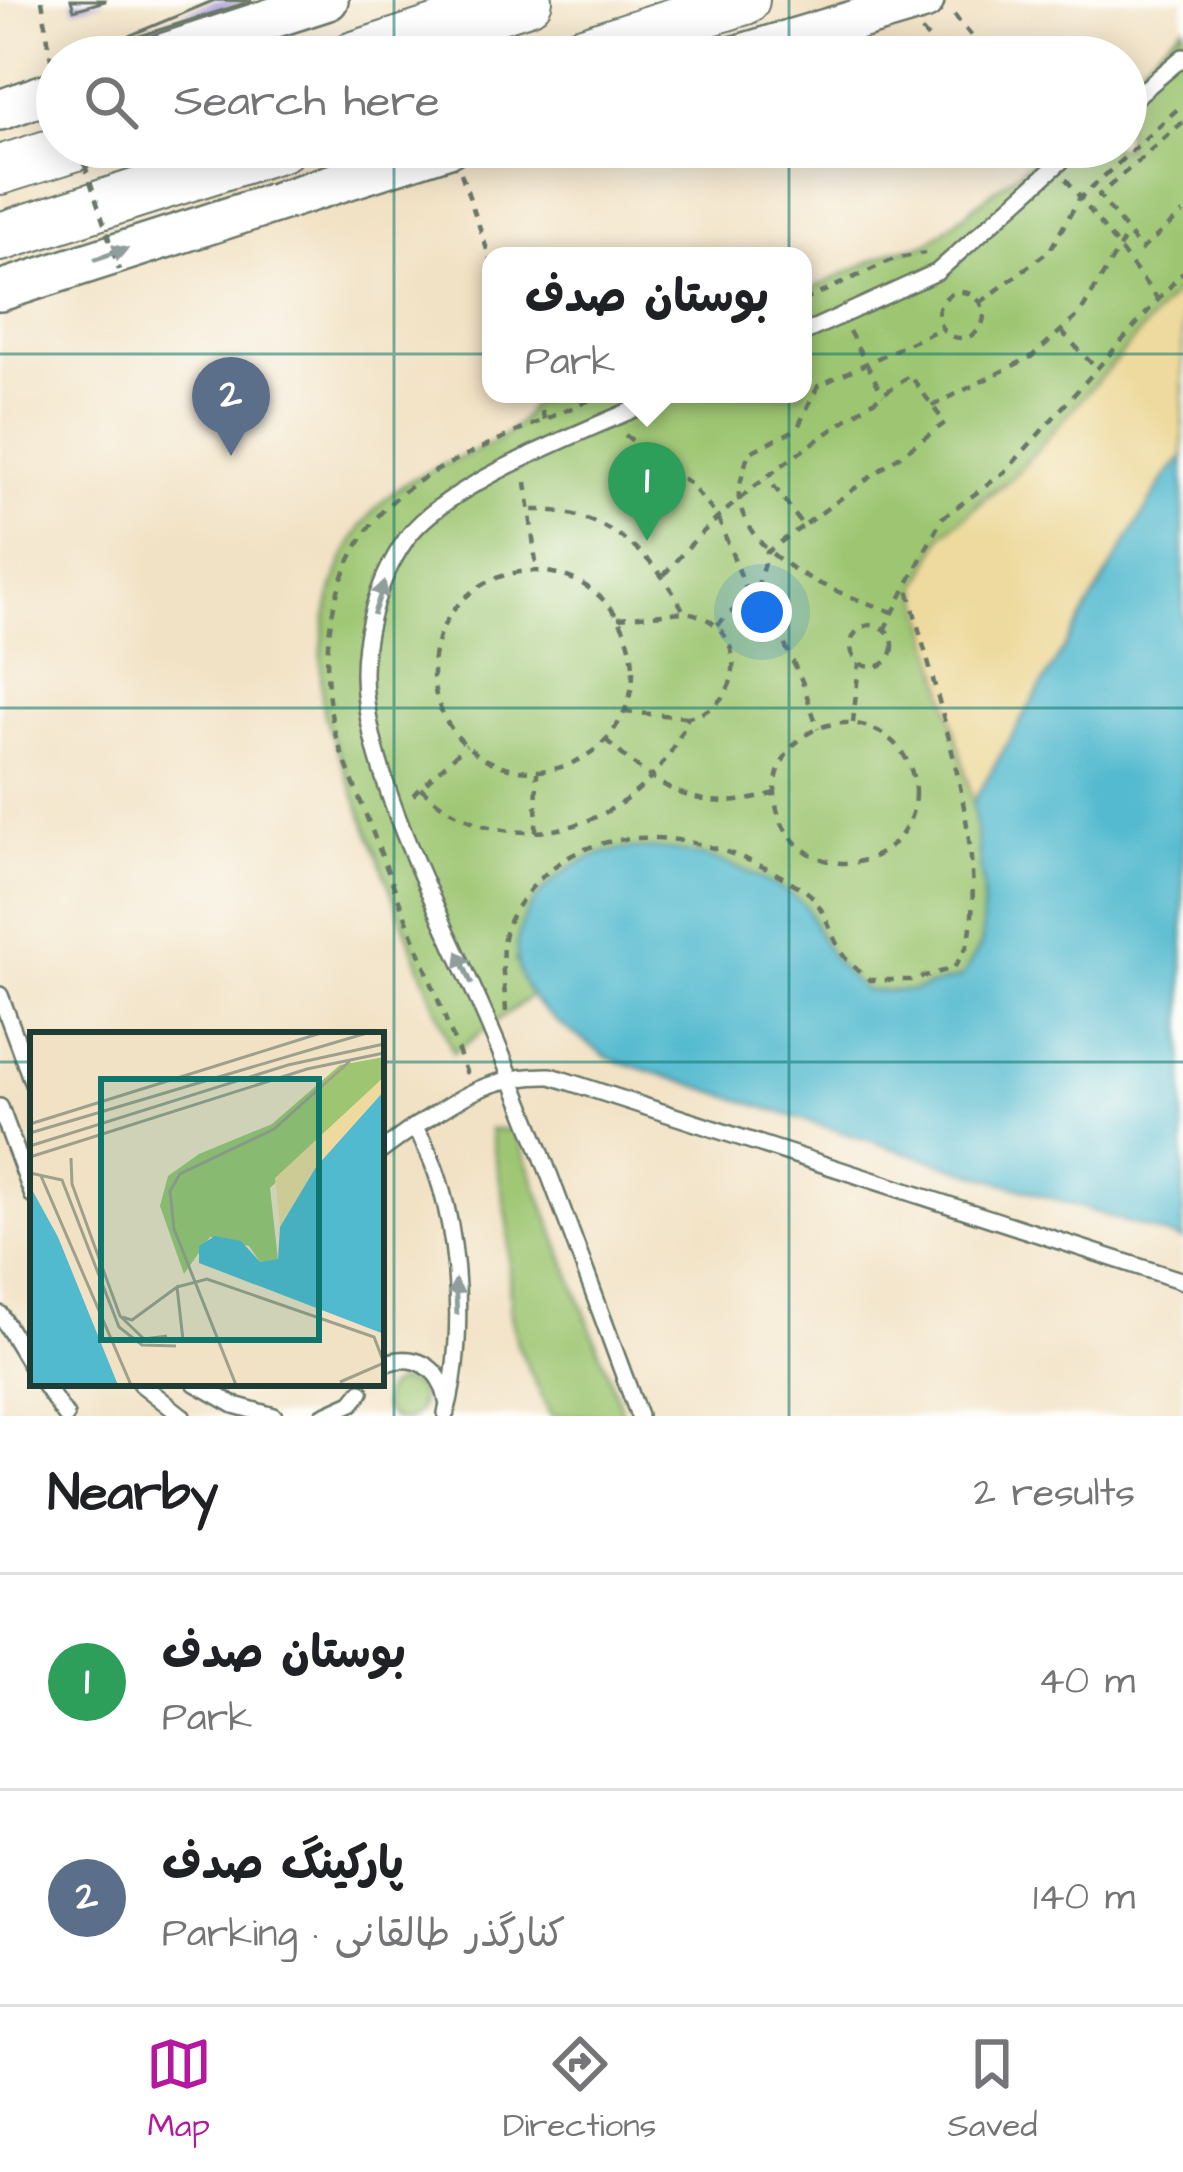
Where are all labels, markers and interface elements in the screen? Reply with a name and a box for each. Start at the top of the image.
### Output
search box [36,36,1147,168]
icon: search [78,69,144,135]
text: Search here [174,71,440,133]
one-way arrow [93,244,130,263]
popup [482,247,812,403]
text: بوستان صدف [525,267,769,329]
text: Park [525,336,615,390]
pin: 2 [192,357,270,456]
pin: 1 [608,442,686,541]
one-way arrow [371,580,389,616]
your location [732,582,792,642]
one-way arrow [455,949,474,985]
inset map [30,1032,384,1386]
one-way arrow [446,1277,465,1315]
text: Nearby [48,1459,218,1530]
text: 2 results [974,1467,1135,1521]
text: بوستان صدف [162,1623,406,1685]
text: 1 [85,1655,90,1709]
text: 40 m [1038,1655,1135,1709]
text: Park [162,1692,252,1746]
text: پارکینگ صدف [162,1834,404,1896]
text: 2 [76,1871,98,1925]
text: 140 m [1033,1871,1135,1925]
text: Parking · کنارگذر طالقانی [162,1908,565,1962]
tab: Map [146,2031,212,2149]
tab: Directions [503,2031,656,2149]
tab: Saved [947,2031,1037,2149]

